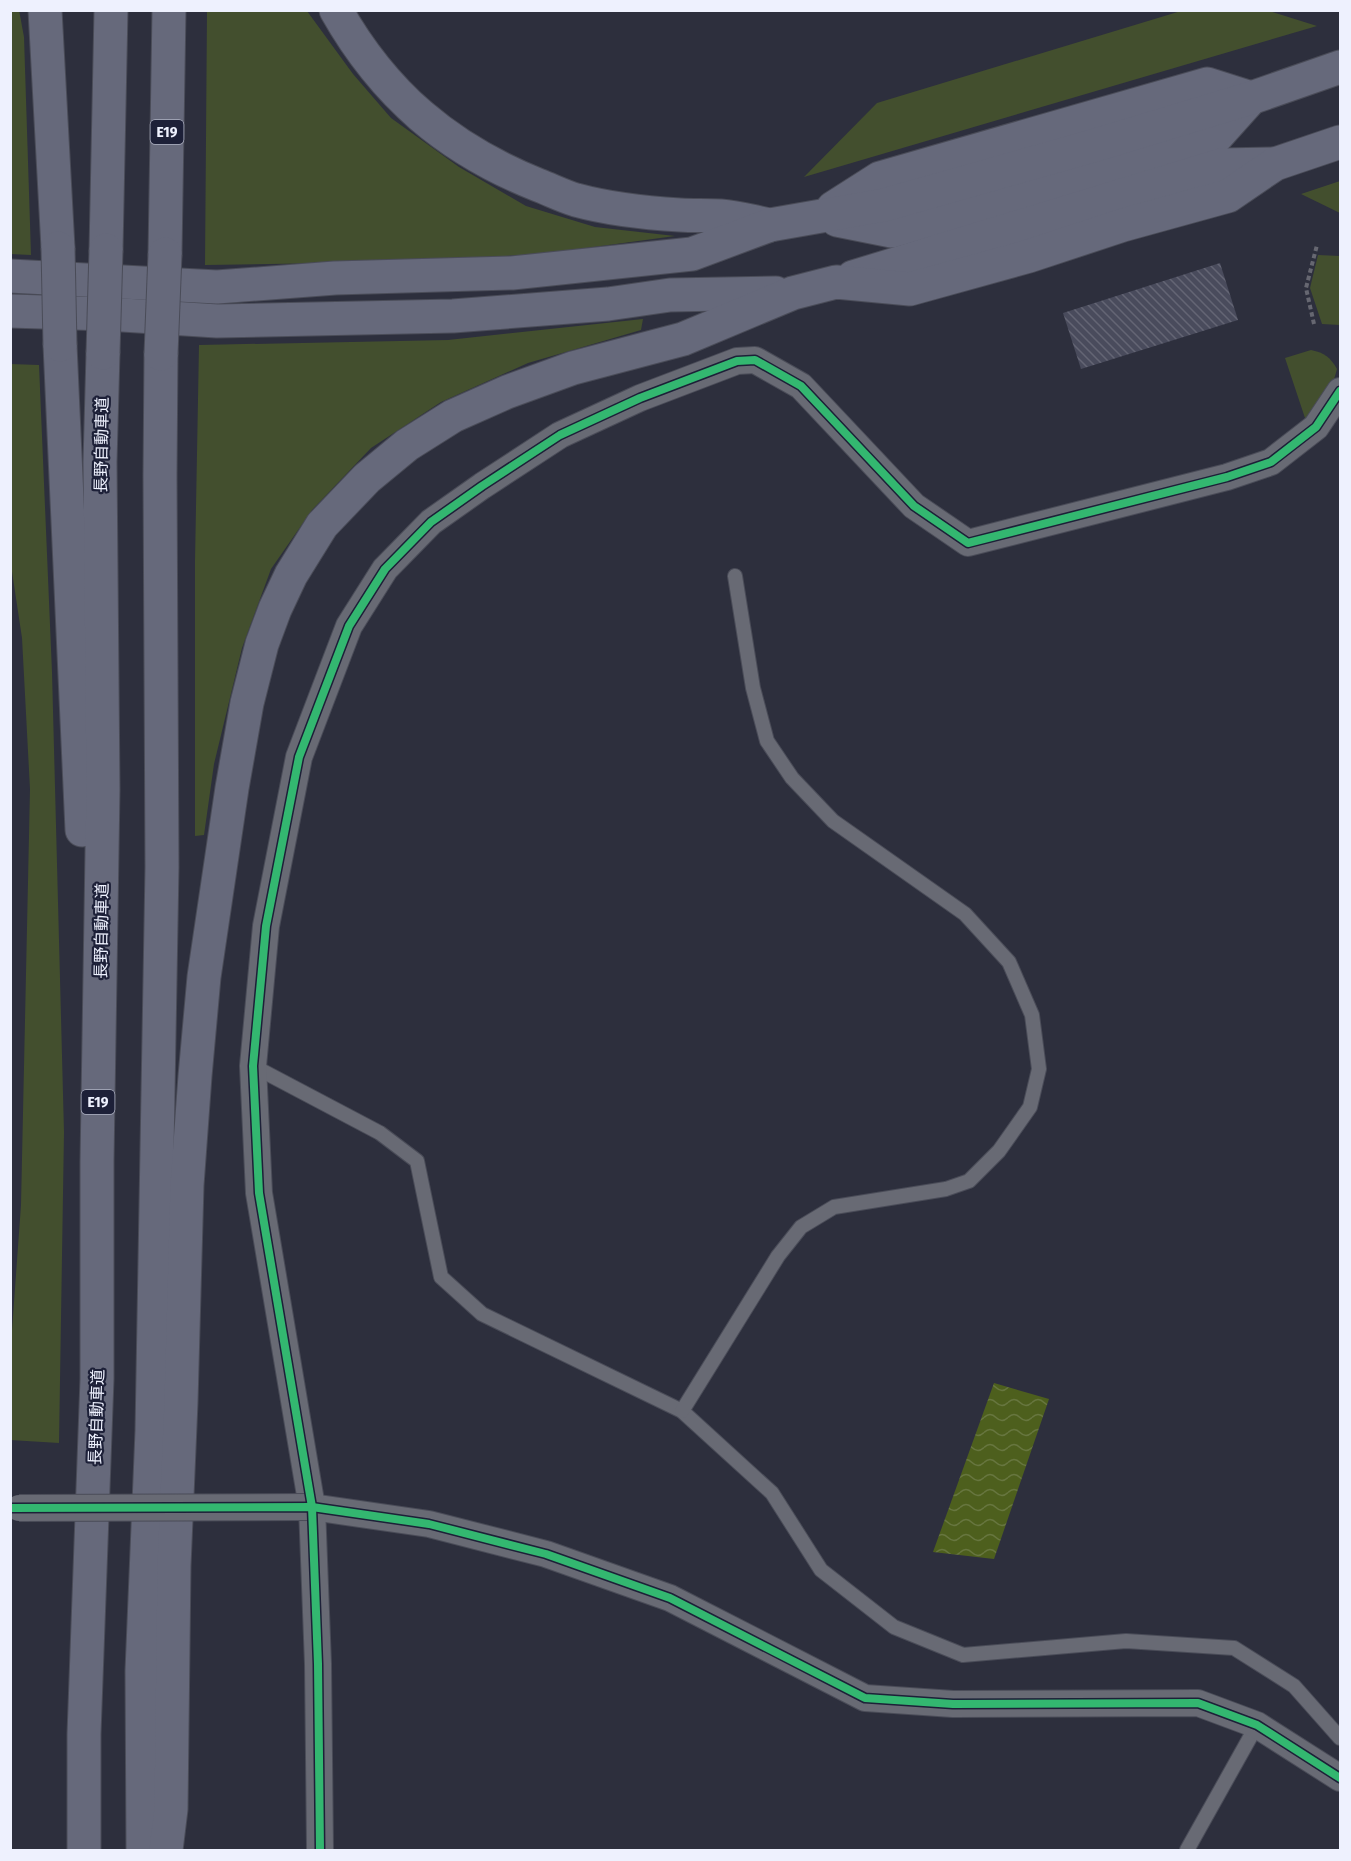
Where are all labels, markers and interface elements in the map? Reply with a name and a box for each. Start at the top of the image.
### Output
road number: E19 [150,120,184,144]
street label: 長野自動車道 [91,397,112,493]
street label: 長野自動車道 [91,883,112,979]
road number: E19 [82,1090,114,1114]
street label: 長野自動車道 [85,1369,108,1465]

